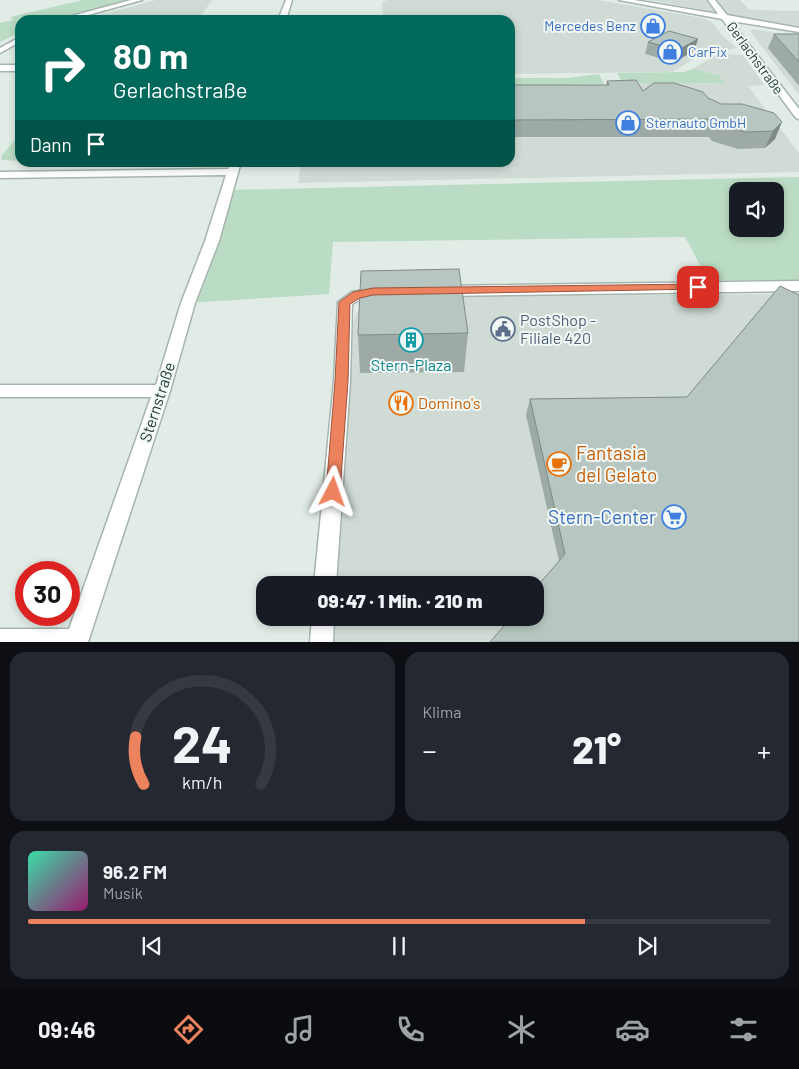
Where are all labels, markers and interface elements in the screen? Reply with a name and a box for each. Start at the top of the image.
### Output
shop icon: Mercedes Benz [640,13,666,39]
place label: Mercedes Benz [544,17,636,34]
street label: Gerlachstraße [723,18,787,97]
text: 80 m [113,34,188,76]
icon: right [30,35,95,100]
shop icon: CarFix [657,39,683,65]
place label: CarFix [688,43,727,60]
text: Gerlachstraße [113,76,248,102]
shop icon: Sternauto GmbH [615,110,641,136]
place label: Sternauto GmbH [646,114,746,131]
icon: arrive [82,130,110,158]
text: Dann [30,133,72,156]
map controls [729,182,784,237]
button: sound [729,182,784,237]
pin [677,266,719,308]
icon: arrive [684,273,712,301]
place label: PostShop - Filiale 420 [520,310,596,347]
public building icon: PostShop - Filiale 420 [490,316,516,342]
building icon: Stern-Plaza [398,327,424,353]
place label: Stern-Plaza [371,355,451,374]
street label: Sternstraße [135,360,178,444]
restaurant icon: Domino's [388,390,414,416]
place label: Domino's [418,393,480,412]
place label: Fantasia del Gelato [576,441,657,486]
cafe icon: Fantasia del Gelato [546,451,572,477]
position arrow [306,465,358,517]
supermarket icon: Stern-Center [661,504,687,530]
place label: Stern-Center [548,505,656,528]
speed limit sign: 30 [15,561,80,626]
text: 09:47 · 1 Min. · 210 m [318,589,482,612]
text: Klima [423,702,461,721]
text: 24 [172,711,233,773]
text: 21° [572,726,621,772]
text: − [423,733,437,767]
text: + [757,733,771,767]
text: km/h [182,771,222,793]
text: 96.2 FM [103,860,167,883]
text: Musik [103,883,143,902]
icon: previous [138,932,166,960]
icon: pause [385,932,413,960]
icon: next [633,932,661,960]
icon: directions [171,1012,206,1047]
icon: music [282,1012,317,1047]
icon: phone [393,1012,428,1047]
icon: climate [504,1012,539,1047]
icon: car [615,1012,650,1047]
icon: filters [726,1012,761,1047]
text: 09:46 [38,1016,95,1042]

